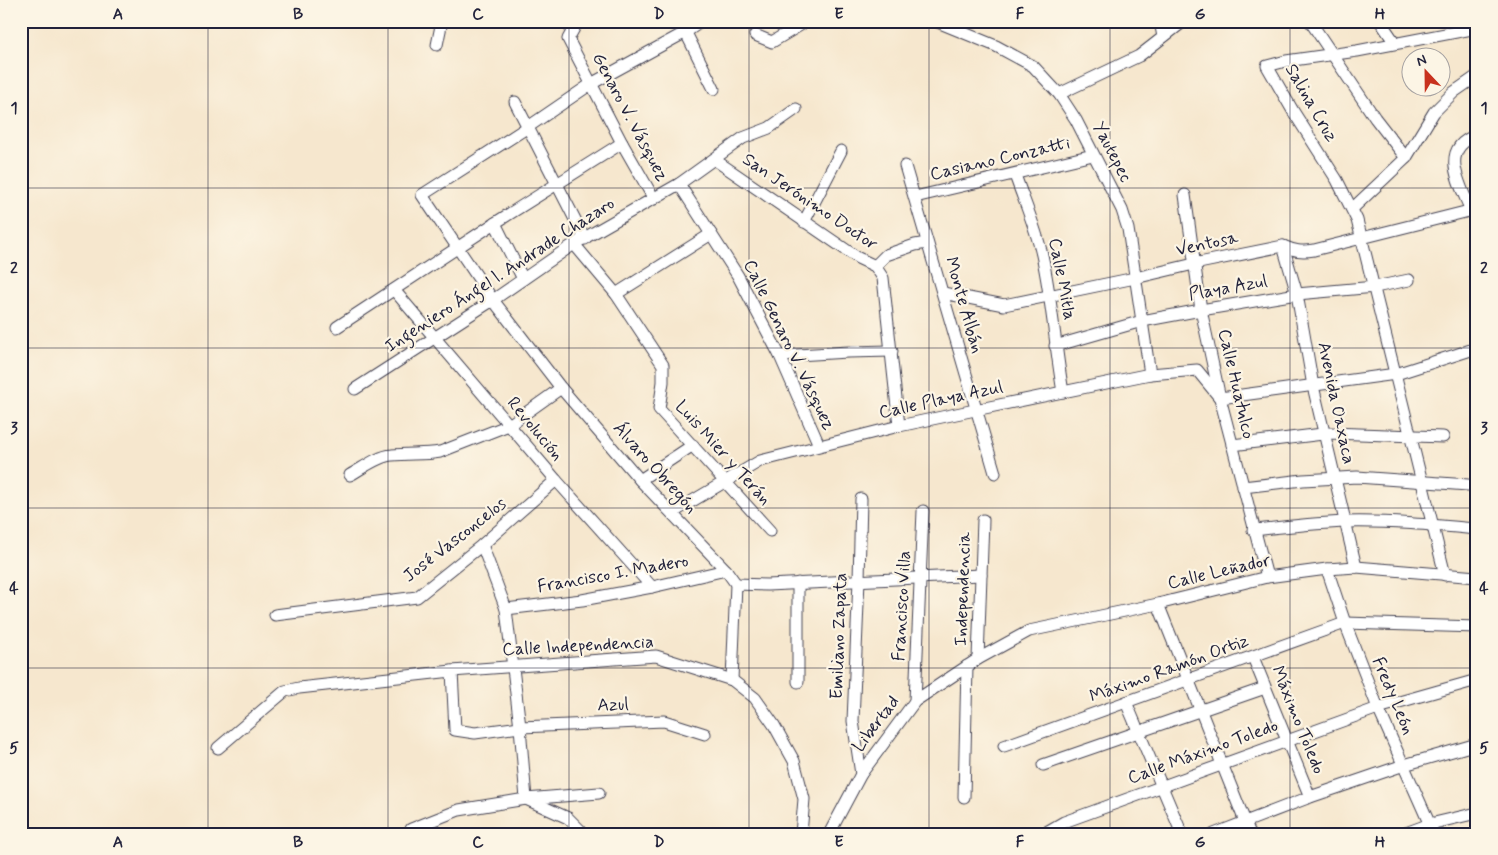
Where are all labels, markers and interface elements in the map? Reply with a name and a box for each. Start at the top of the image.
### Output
text: A [113,4,123,25]
text: B [293,4,303,25]
text: C [472,4,484,25]
text: D [653,4,665,25]
text: E [834,4,844,25]
text: F [1016,4,1025,25]
text: G [1195,4,1206,25]
text: H [1375,4,1386,25]
street label: Genaro V. Vásquez [586,48,674,186]
north arrow [1400,48,1450,98]
text: N [1414,51,1429,71]
street label: Salina Cruz [1279,59,1343,147]
text: 1 [10,98,18,119]
text: 1 [1480,98,1488,119]
street label: Yautepec [1087,117,1137,187]
street label: Casiano Conzatti [928,131,1072,187]
street label: San Jerónimo Doctor [737,148,883,257]
street label: Ingeniero Ángel l. Andrade Chazaro [381,192,621,360]
street label: Ventosa [1174,226,1241,262]
street label: Calle Mitla [1042,236,1082,322]
street label: Monte Albán [939,254,989,356]
street label: Calle Genaro V. Vásquez [737,256,841,434]
text: 2 [10,258,18,279]
text: 2 [1480,258,1488,279]
street label: Playa Azul [1187,269,1269,307]
street label: Calle Huatulco [1212,327,1260,441]
street label: Avenida Oaxaca [1311,340,1361,466]
street label: Calle Playa Azul [877,375,1005,425]
street label: Revolución [501,392,569,466]
street label: Luis Mier y Terán [669,395,777,511]
street label: Álvaro Obregón [606,417,703,520]
text: 3 [10,418,18,439]
text: 3 [1480,418,1488,439]
street label: José Vasconcelos [398,492,512,588]
street label: Independencia [949,531,977,646]
street label: Calle Leñador [1165,548,1273,595]
street label: Francisco I. Madero [536,549,690,599]
street label: Francisco Villa [887,550,917,662]
street label: Emiliano Zapata [825,572,853,700]
text: 4 [9,578,19,599]
text: 4 [1479,578,1489,599]
street label: Máximo Ramón Ortiz [1086,629,1252,709]
street label: Calle Independencia [502,630,654,662]
street label: Fredy León [1366,653,1420,739]
street label: Máximo Toledo [1265,662,1331,778]
street label: Libertad [847,691,905,757]
street label: Azul [597,692,629,718]
street label: Calle Máximo Toledo [1124,714,1282,790]
text: 5 [9,738,19,759]
text: 5 [1479,738,1489,759]
text: A [113,832,123,853]
text: B [293,832,303,853]
text: C [472,832,484,853]
text: D [653,832,665,853]
text: E [834,832,844,853]
text: F [1016,832,1025,853]
text: G [1195,832,1206,853]
text: H [1375,832,1386,853]

